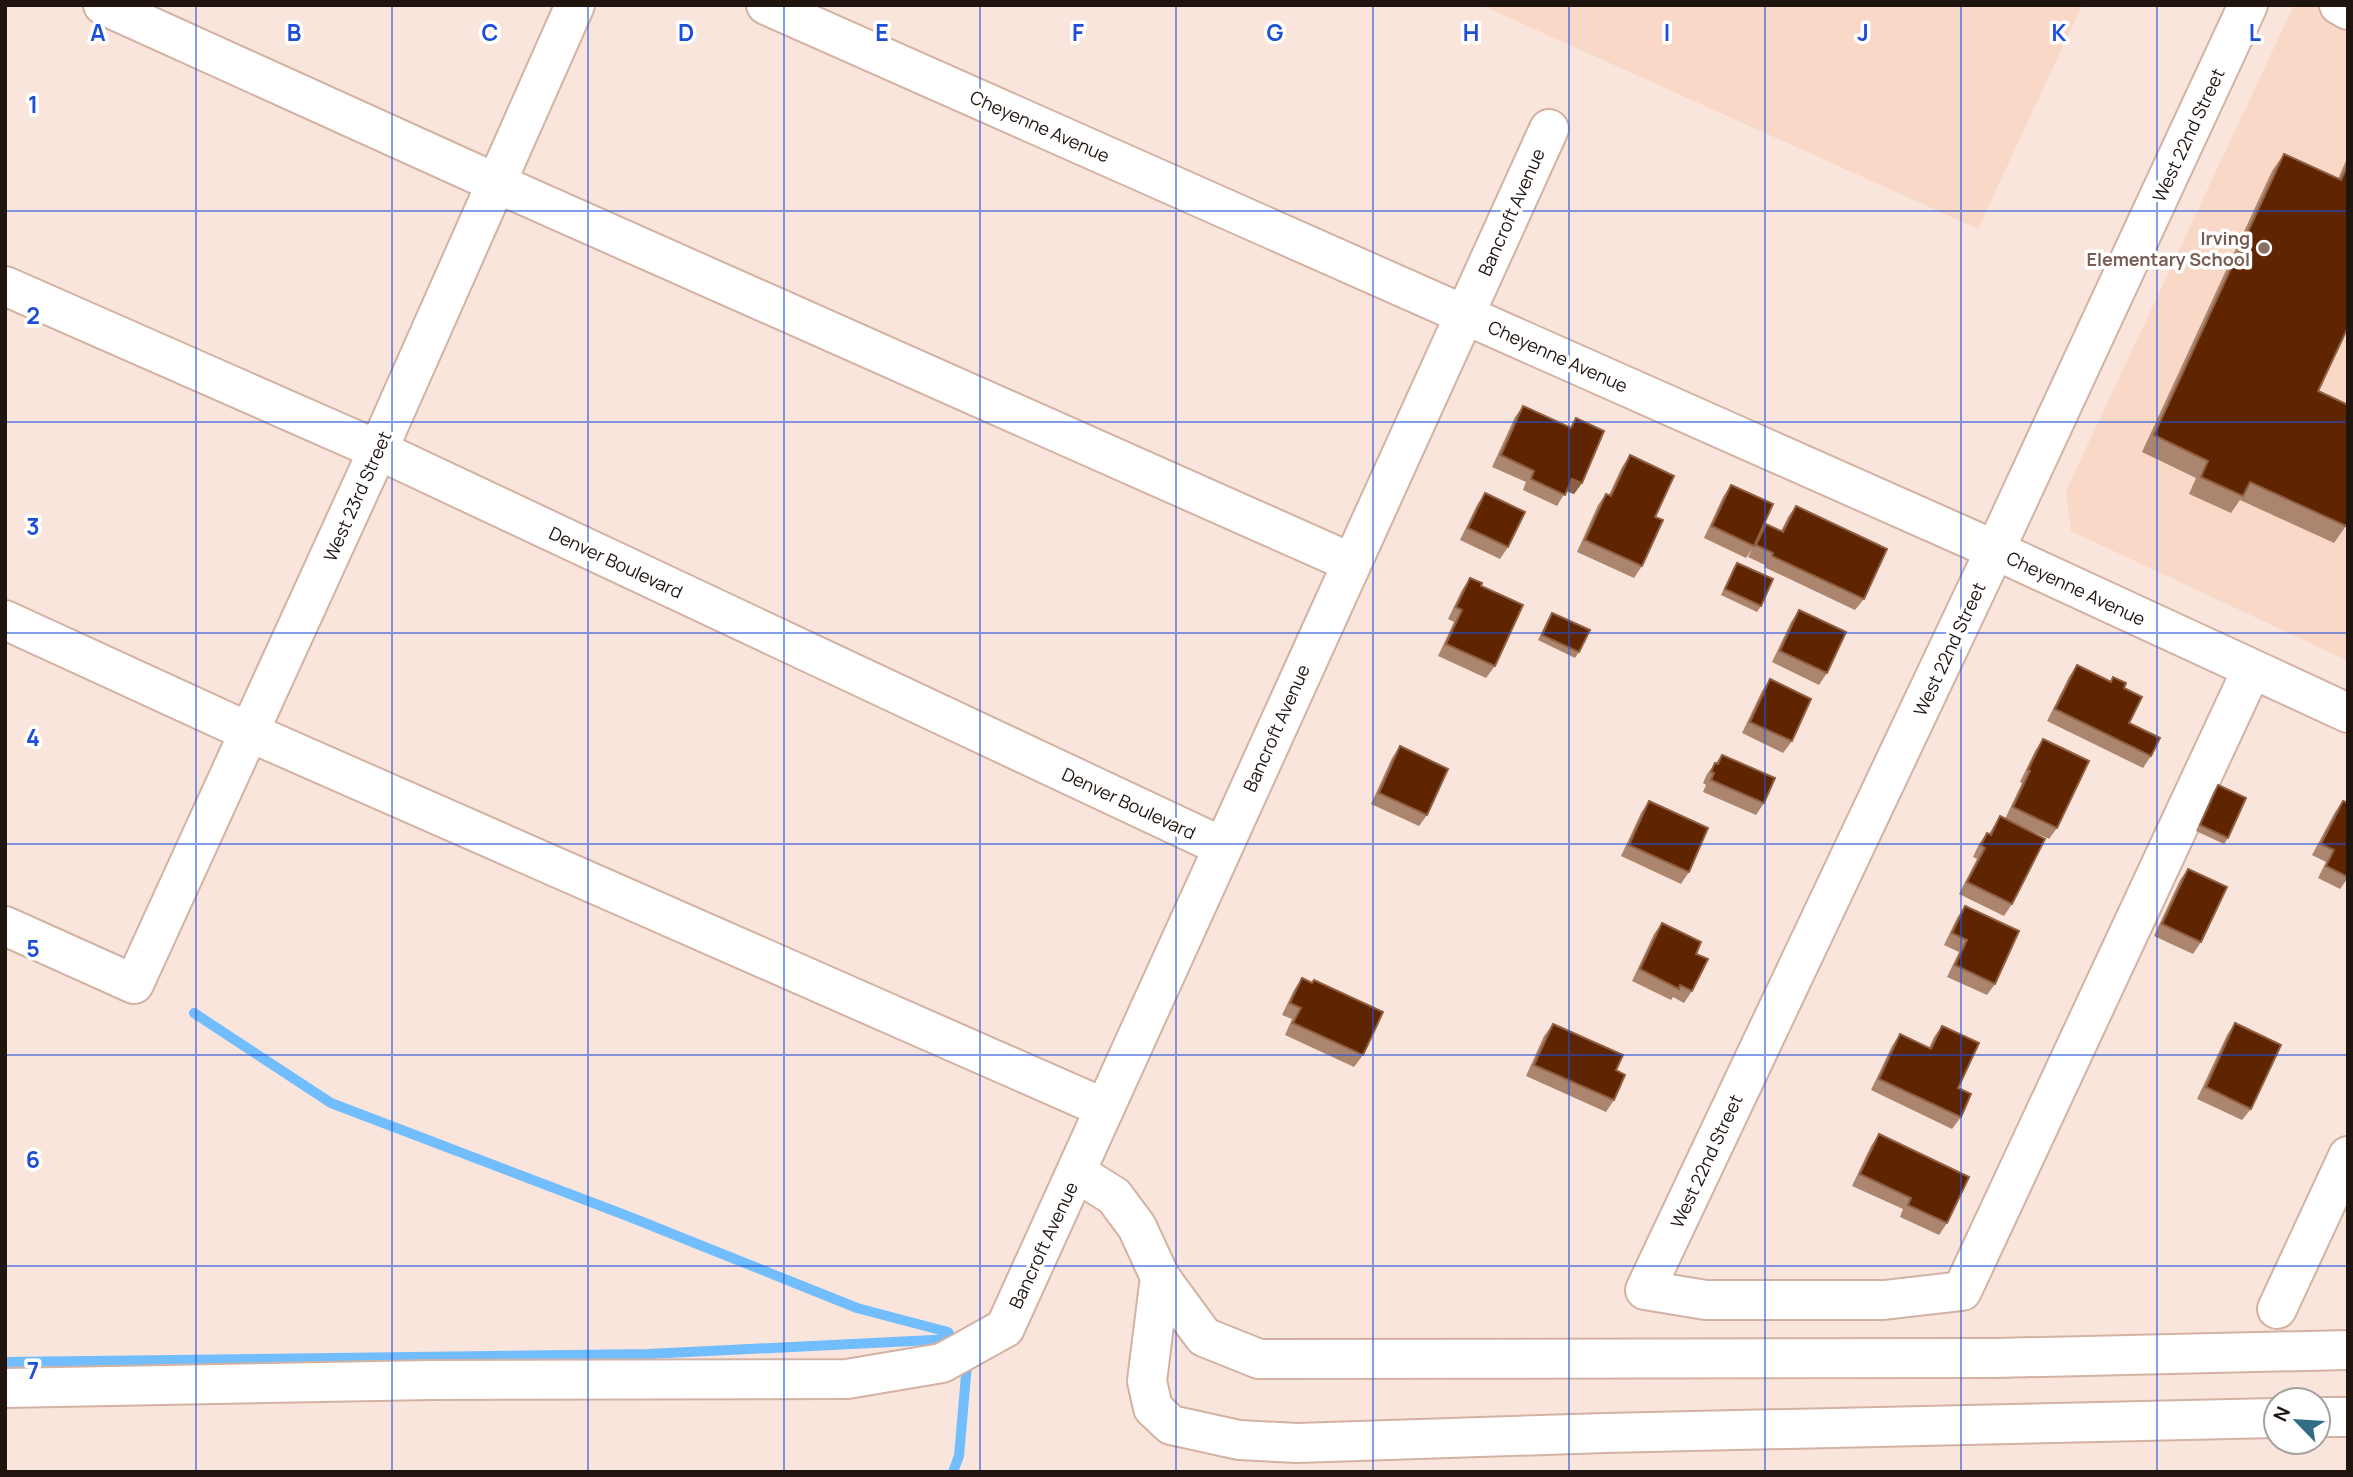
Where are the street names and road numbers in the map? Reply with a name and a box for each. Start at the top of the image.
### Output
street label: West 22nd Street [2147,64,2229,206]
street label: Cheyenne Avenue [966,84,1114,168]
street label: Bancroft Avenue [1472,144,1550,280]
street label: Cheyenne Avenue [1484,314,1632,398]
street label: West 23rd Street [318,427,396,565]
street label: Denver Boulevard [545,521,687,603]
street label: Cheyenne Avenue [2003,545,2149,631]
street label: West 22nd Street [1908,578,1990,720]
street label: Bancroft Avenue [1237,660,1315,796]
street label: Denver Boulevard [1058,762,1200,844]
street label: West 22nd Street [1665,1090,1747,1232]
street label: Bancroft Avenue [1003,1178,1083,1312]

